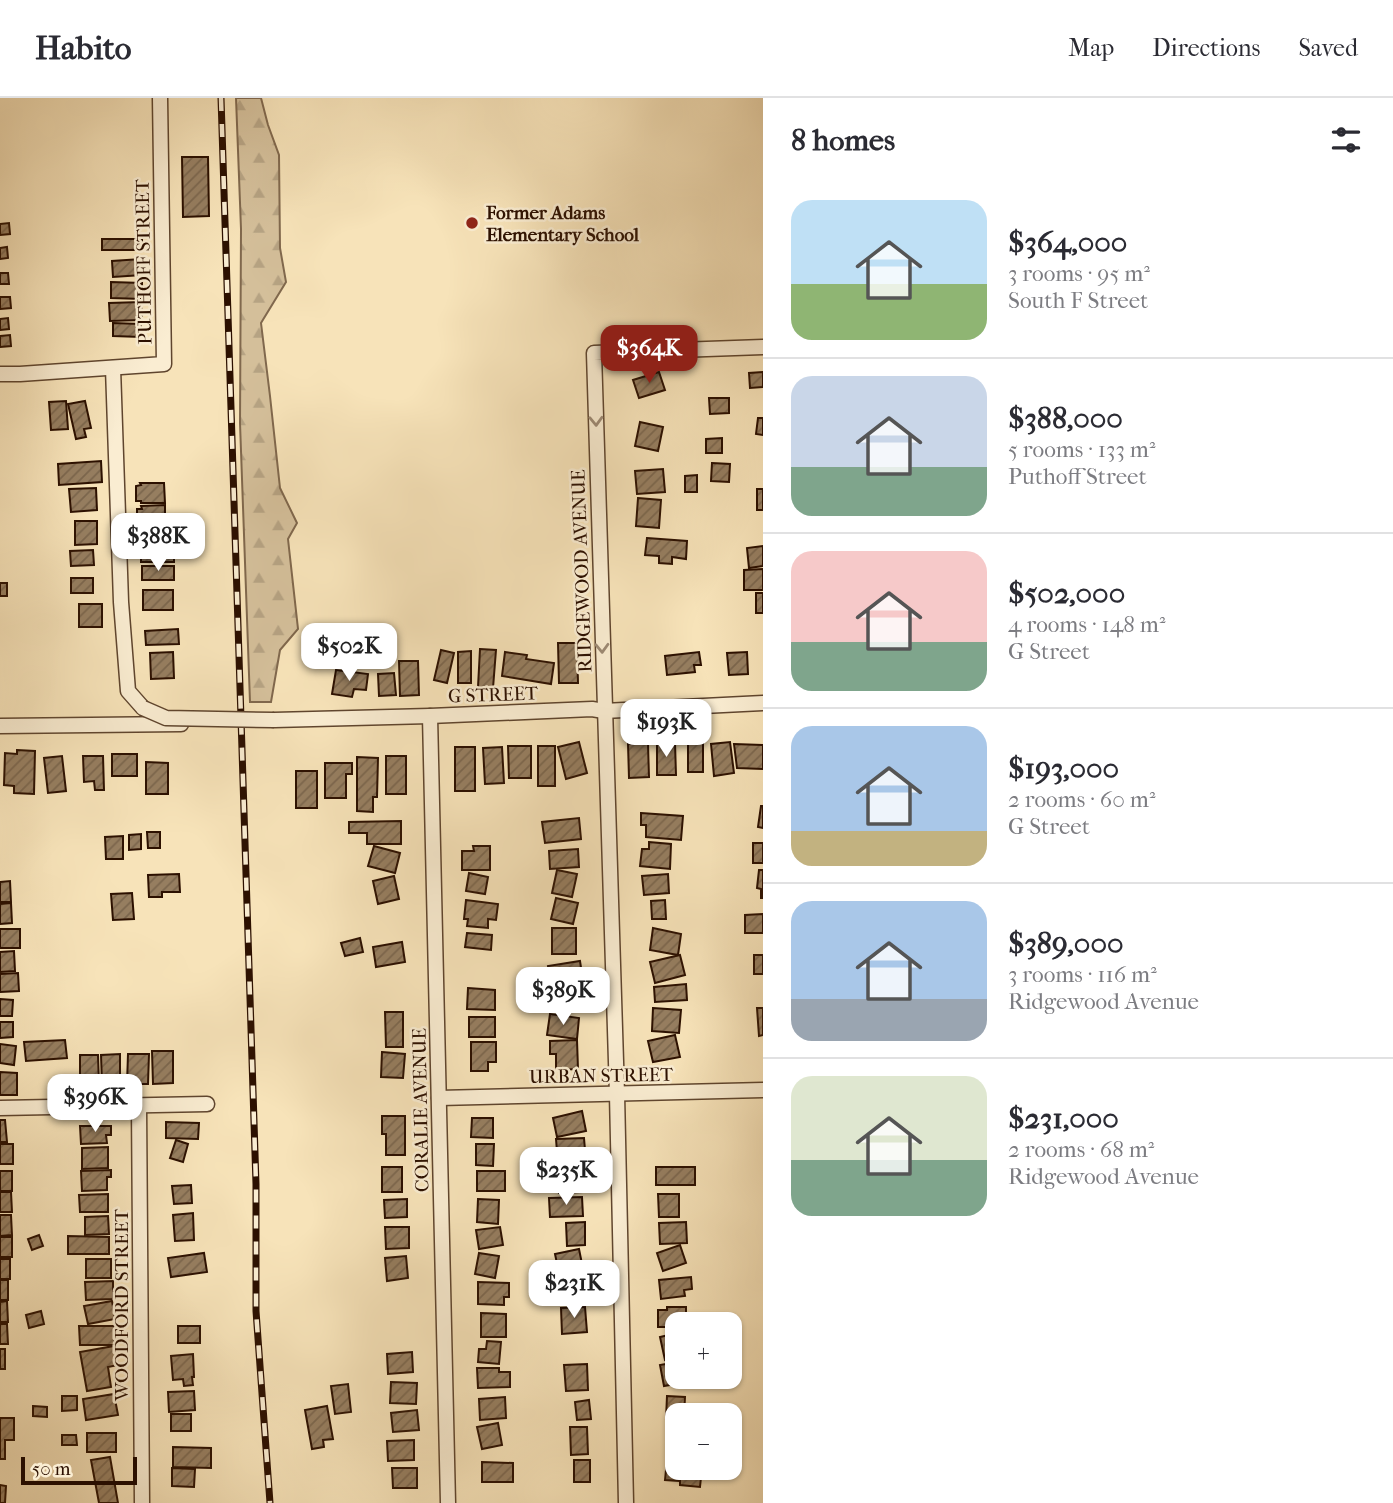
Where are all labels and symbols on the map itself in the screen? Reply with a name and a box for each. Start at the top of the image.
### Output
street label: PUTHOFF STREET [132,179,156,345]
place label: Former Adams Elementary School [485,202,640,246]
marker: Former Adams Elementary School [464,215,480,231]
pin: $364K [600,326,698,385]
one-way arrow [589,416,604,427]
street label: RIDGEWOOD AVENUE [567,469,597,673]
pin: $388K [109,514,207,573]
pin: $502K [300,624,398,683]
one-way arrow [595,643,610,654]
street label: G STREET [448,682,539,708]
pin: $193K [617,700,715,759]
pin: $389K [514,968,612,1027]
street label: CORALIE AVENUE [409,1027,433,1192]
street label: URBAN STREET [529,1064,673,1088]
pin: $396K [46,1074,144,1134]
pin: $235K [517,1148,615,1207]
street label: WOODFORD STREET [111,1209,133,1402]
pin: $231K [525,1260,623,1320]
scale bar [21,1454,136,1486]

